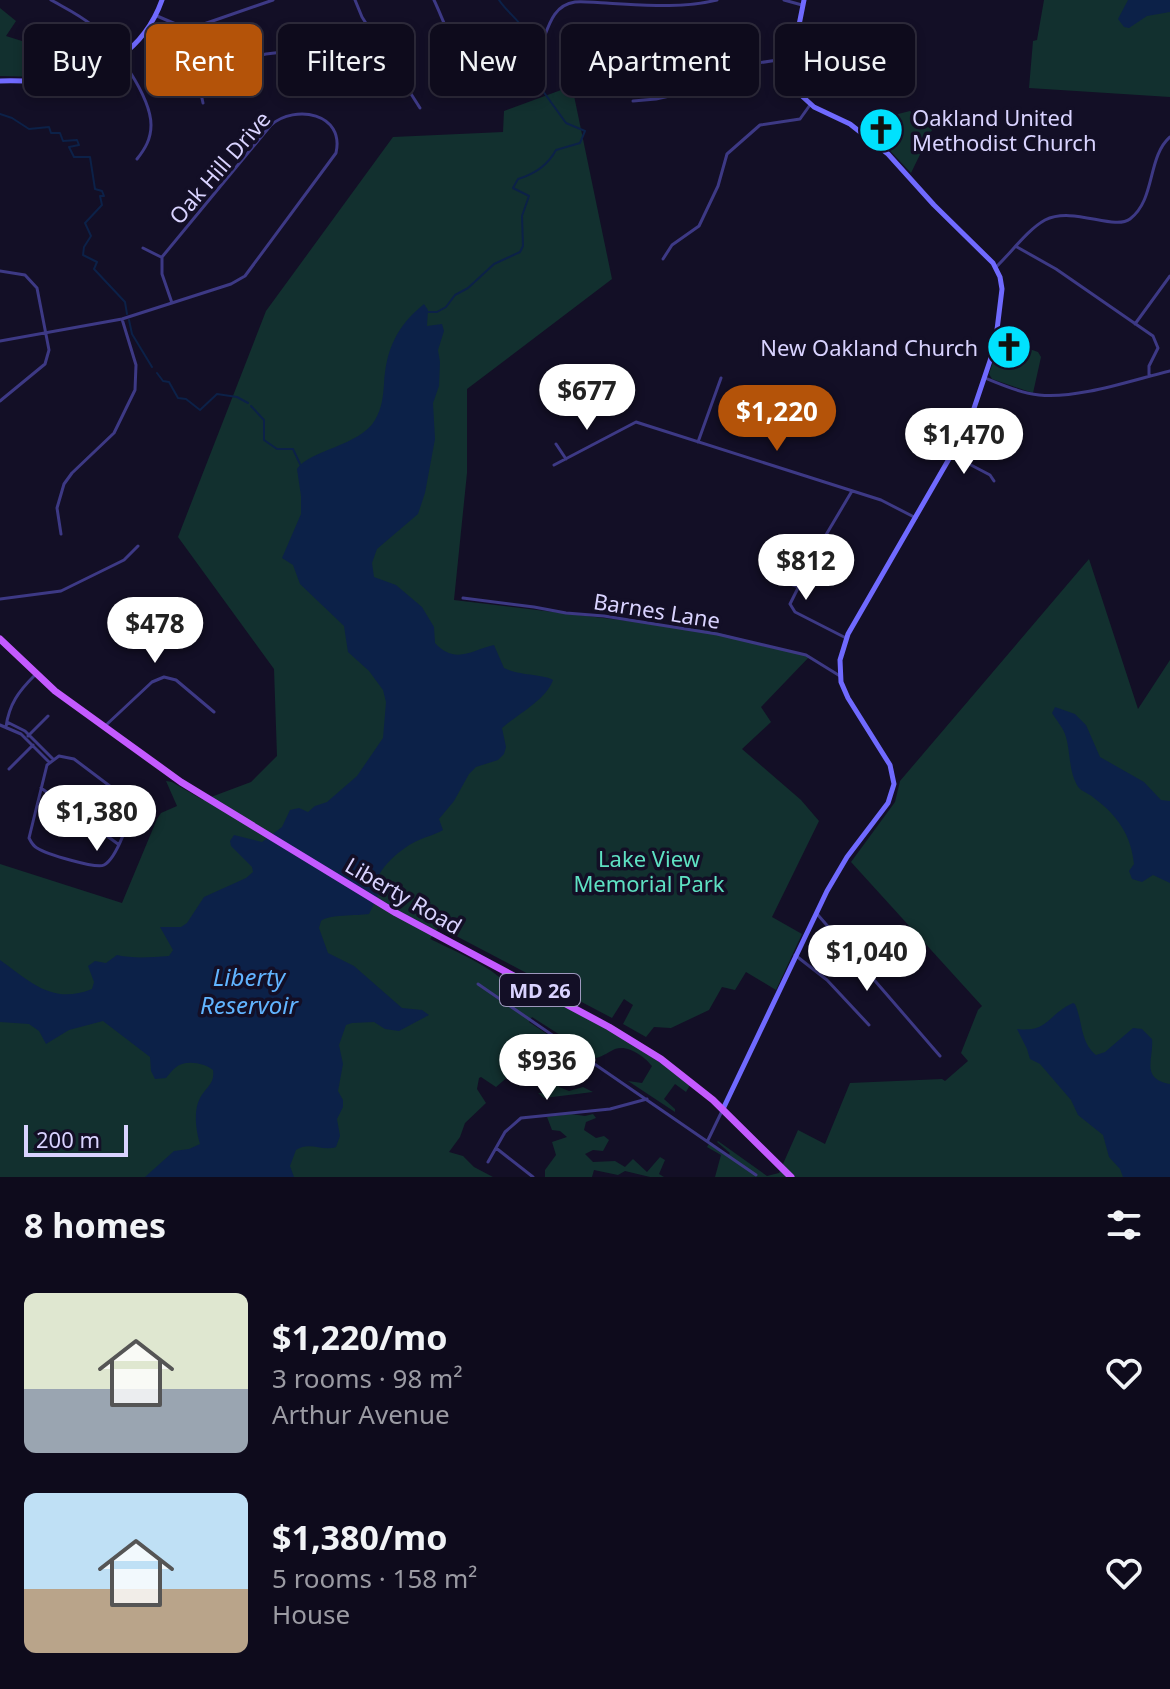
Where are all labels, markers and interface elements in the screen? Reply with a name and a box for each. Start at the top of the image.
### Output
chip: Buy [24,24,130,96]
chip: Rent [146,24,262,96]
chip: Filters [278,24,414,96]
chip: New [430,24,545,96]
chip: Apartment [561,24,759,96]
chip: House [775,24,915,96]
place label: Oakland United Methodist Church [912,102,1097,157]
street label: Oak Hill Drive [162,104,276,230]
church icon: Oakland United Methodist Church [857,106,905,154]
church icon: New Oakland Church [985,323,1033,371]
place label: New Oakland Church [760,332,978,362]
pin: $677 [540,364,634,432]
text: $677 [557,372,617,408]
pin: $1,220 [712,385,842,453]
text: $1,220 [736,393,818,429]
pin: $1,470 [899,408,1029,476]
text: $1,470 [923,416,1005,452]
pin: $812 [759,534,853,602]
text: $812 [776,542,836,578]
street label: Barnes Lane [592,585,722,635]
pin: $478 [108,597,202,665]
text: $478 [125,605,185,641]
pin: $1,380 [32,785,162,853]
text: $1,380 [56,793,138,829]
park label: Lake View Memorial Park [573,843,725,898]
street label: Liberty Road [340,850,468,940]
pin: $1,040 [802,925,932,993]
text: $1,040 [826,933,908,969]
water label: Liberty Reservoir [200,960,299,1021]
road number: MD 26 [500,974,580,1006]
pin: $936 [500,1034,594,1102]
text: $936 [517,1042,577,1078]
scale bar [24,1121,128,1157]
text: 200 m [36,1124,100,1154]
text: 8 homes [24,1202,166,1248]
icon: filters [1102,1203,1146,1247]
text: $1,220/mo [272,1314,447,1360]
icon: home [88,1325,184,1421]
icon: heart [1102,1351,1146,1395]
text: 3 rooms · 98 m² [272,1360,462,1396]
text: Arthur Avenue [272,1396,450,1432]
text: $1,380/mo [272,1514,447,1560]
icon: home [88,1525,184,1621]
icon: heart [1102,1551,1146,1595]
text: 5 rooms · 158 m² [272,1560,477,1596]
text: House [272,1596,350,1632]

